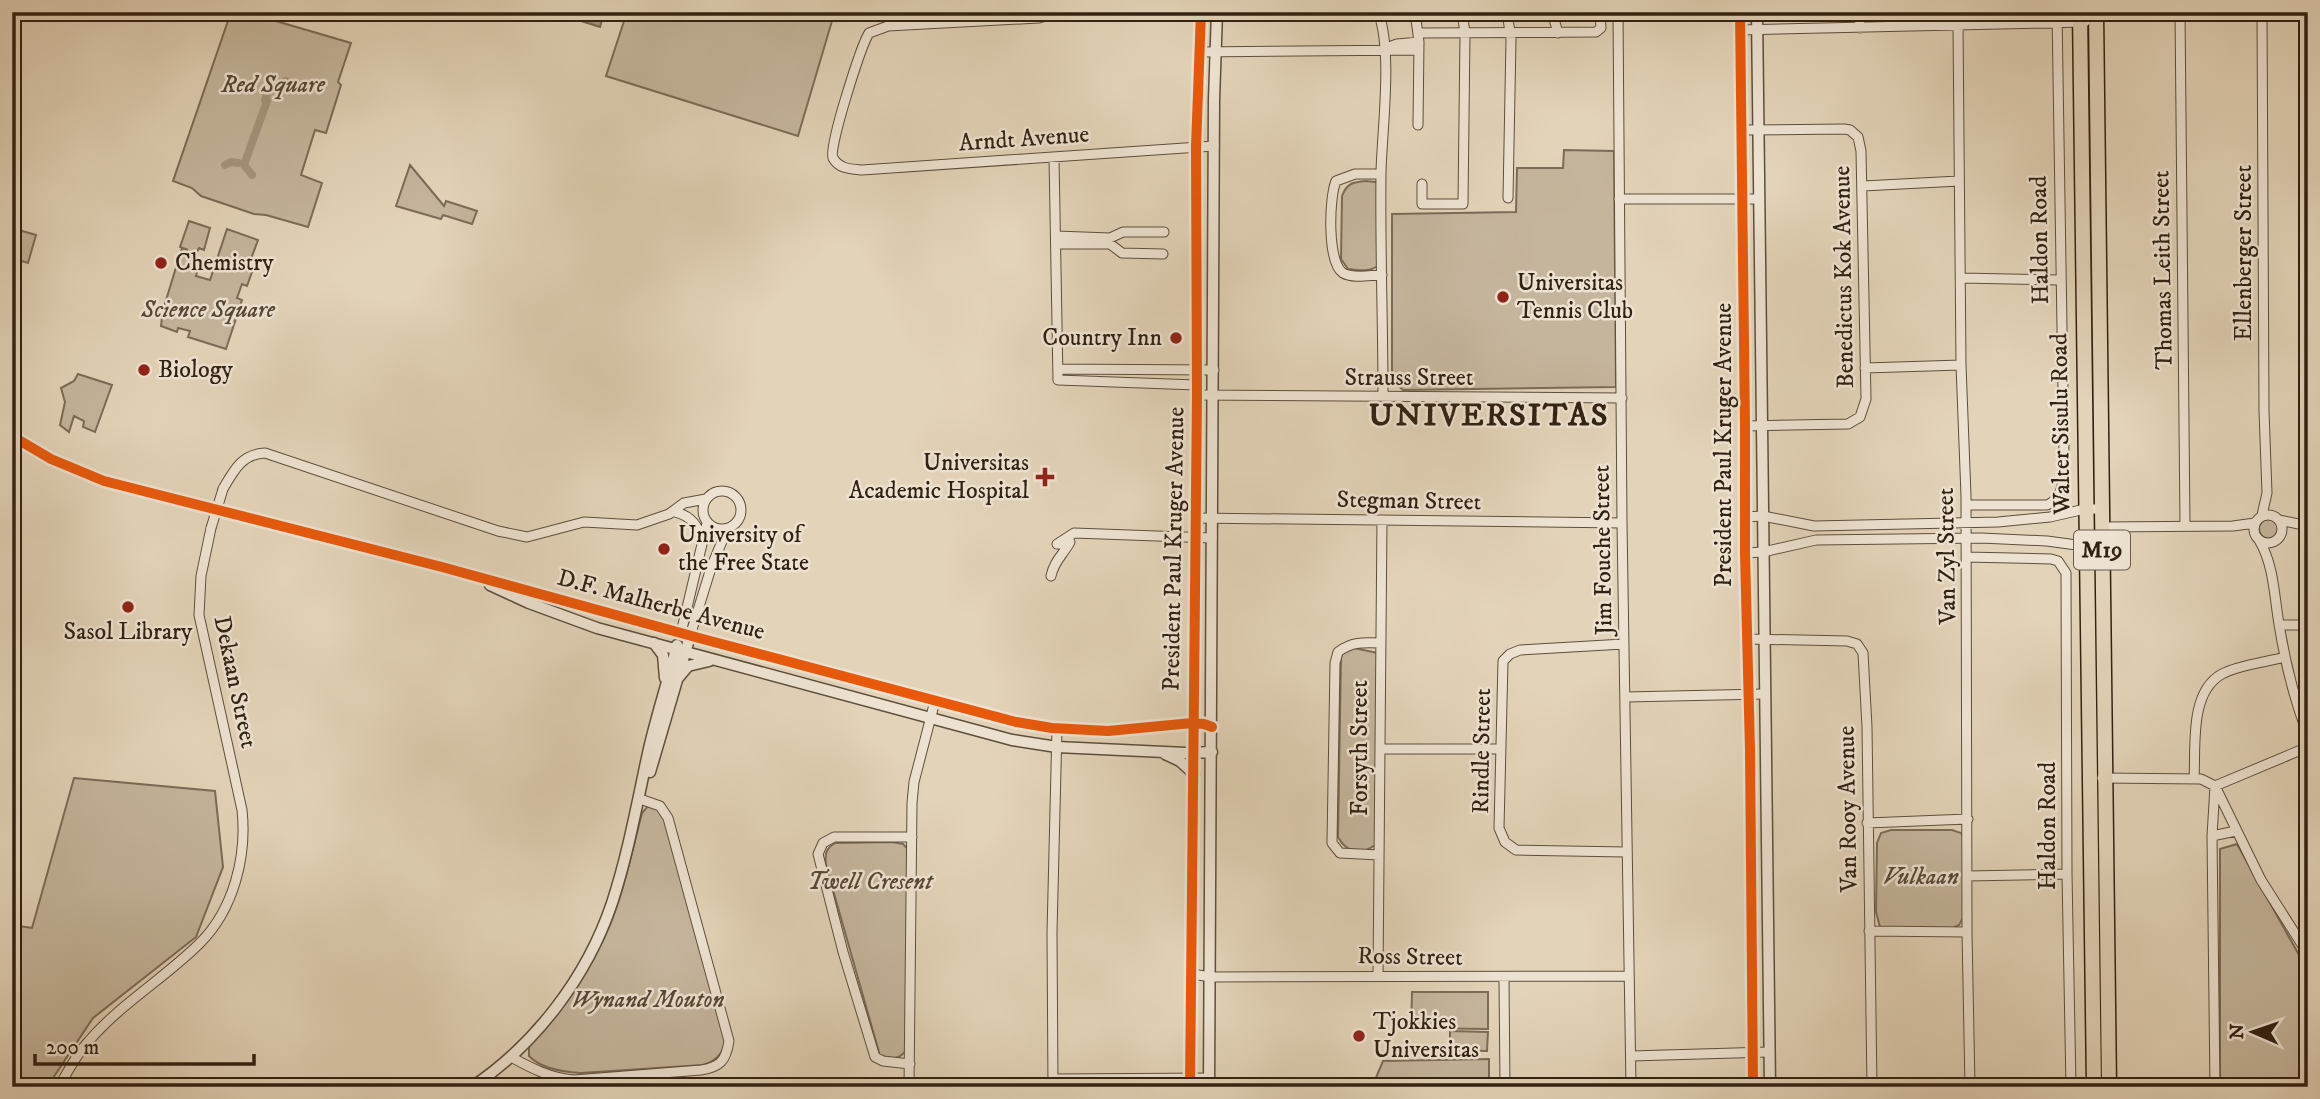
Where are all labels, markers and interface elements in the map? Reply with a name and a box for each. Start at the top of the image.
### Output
park label: Red Square [220,70,326,100]
street label: Arndt Avenue [958,119,1090,159]
street label: Benedictus Kok Avenue [1827,165,1861,389]
street label: Ellenberger Street [2229,165,2259,341]
street label: Thomas Leith Street [2146,170,2180,370]
street label: Haldon Road [2024,175,2056,305]
place label: Chemistry [175,248,274,278]
marker: Chemistry [153,255,169,271]
place label: Universitas Tennis Club [1517,268,1633,326]
marker: Universitas Tennis Club [1495,289,1511,305]
park label: Science Square [140,295,276,325]
street label: President Paul Kruger Avenue [1709,303,1739,587]
place label: Country Inn [1042,323,1162,353]
marker: Country Inn [1168,330,1184,346]
street label: Walter Sisulu Road [2044,333,2078,516]
place label: Biology [158,355,234,385]
marker: Biology [136,362,152,378]
street label: Strauss Street [1345,363,1474,393]
district label: UNIVERSITAS [1369,396,1609,436]
street label: President Paul Kruger Avenue [1157,406,1191,691]
place label: Universitas Academic Hospital [849,448,1030,506]
street label: Jim Fouche Street [1587,464,1620,637]
marker: Universitas Academic Hospital [1035,467,1055,487]
street label: Stegman Street [1336,485,1482,517]
street label: Van Zyl Street [1931,487,1963,626]
place label: University of the Free State [678,520,809,578]
road number: M19 [2074,530,2130,570]
marker: University of the Free State [656,541,672,557]
street label: D.F. Malherbe Avenue [554,563,768,647]
marker: Sasol Library [120,599,136,615]
street label: Dekaan Street [206,613,264,751]
place label: Sasol Library [64,617,193,647]
street label: Forsyth Street [1345,680,1375,816]
street label: Rindle Street [1466,688,1498,814]
street label: Van Rooy Avenue [1832,725,1864,894]
street label: Haldon Road [2033,762,2063,890]
park label: Vulkaan [1883,862,1959,892]
park label: Twell Cresent [807,867,934,897]
street label: Ross Street [1357,941,1463,973]
park label: Wynand Mouton [572,985,724,1015]
north arrow [2218,998,2288,1068]
place label: Tjokkies Universitas [1373,1007,1479,1065]
scale bar [35,1022,254,1066]
text: N [2226,1023,2249,1040]
marker: Tjokkies Universitas [1351,1028,1367,1044]
text: 200 m [46,1035,99,1061]

